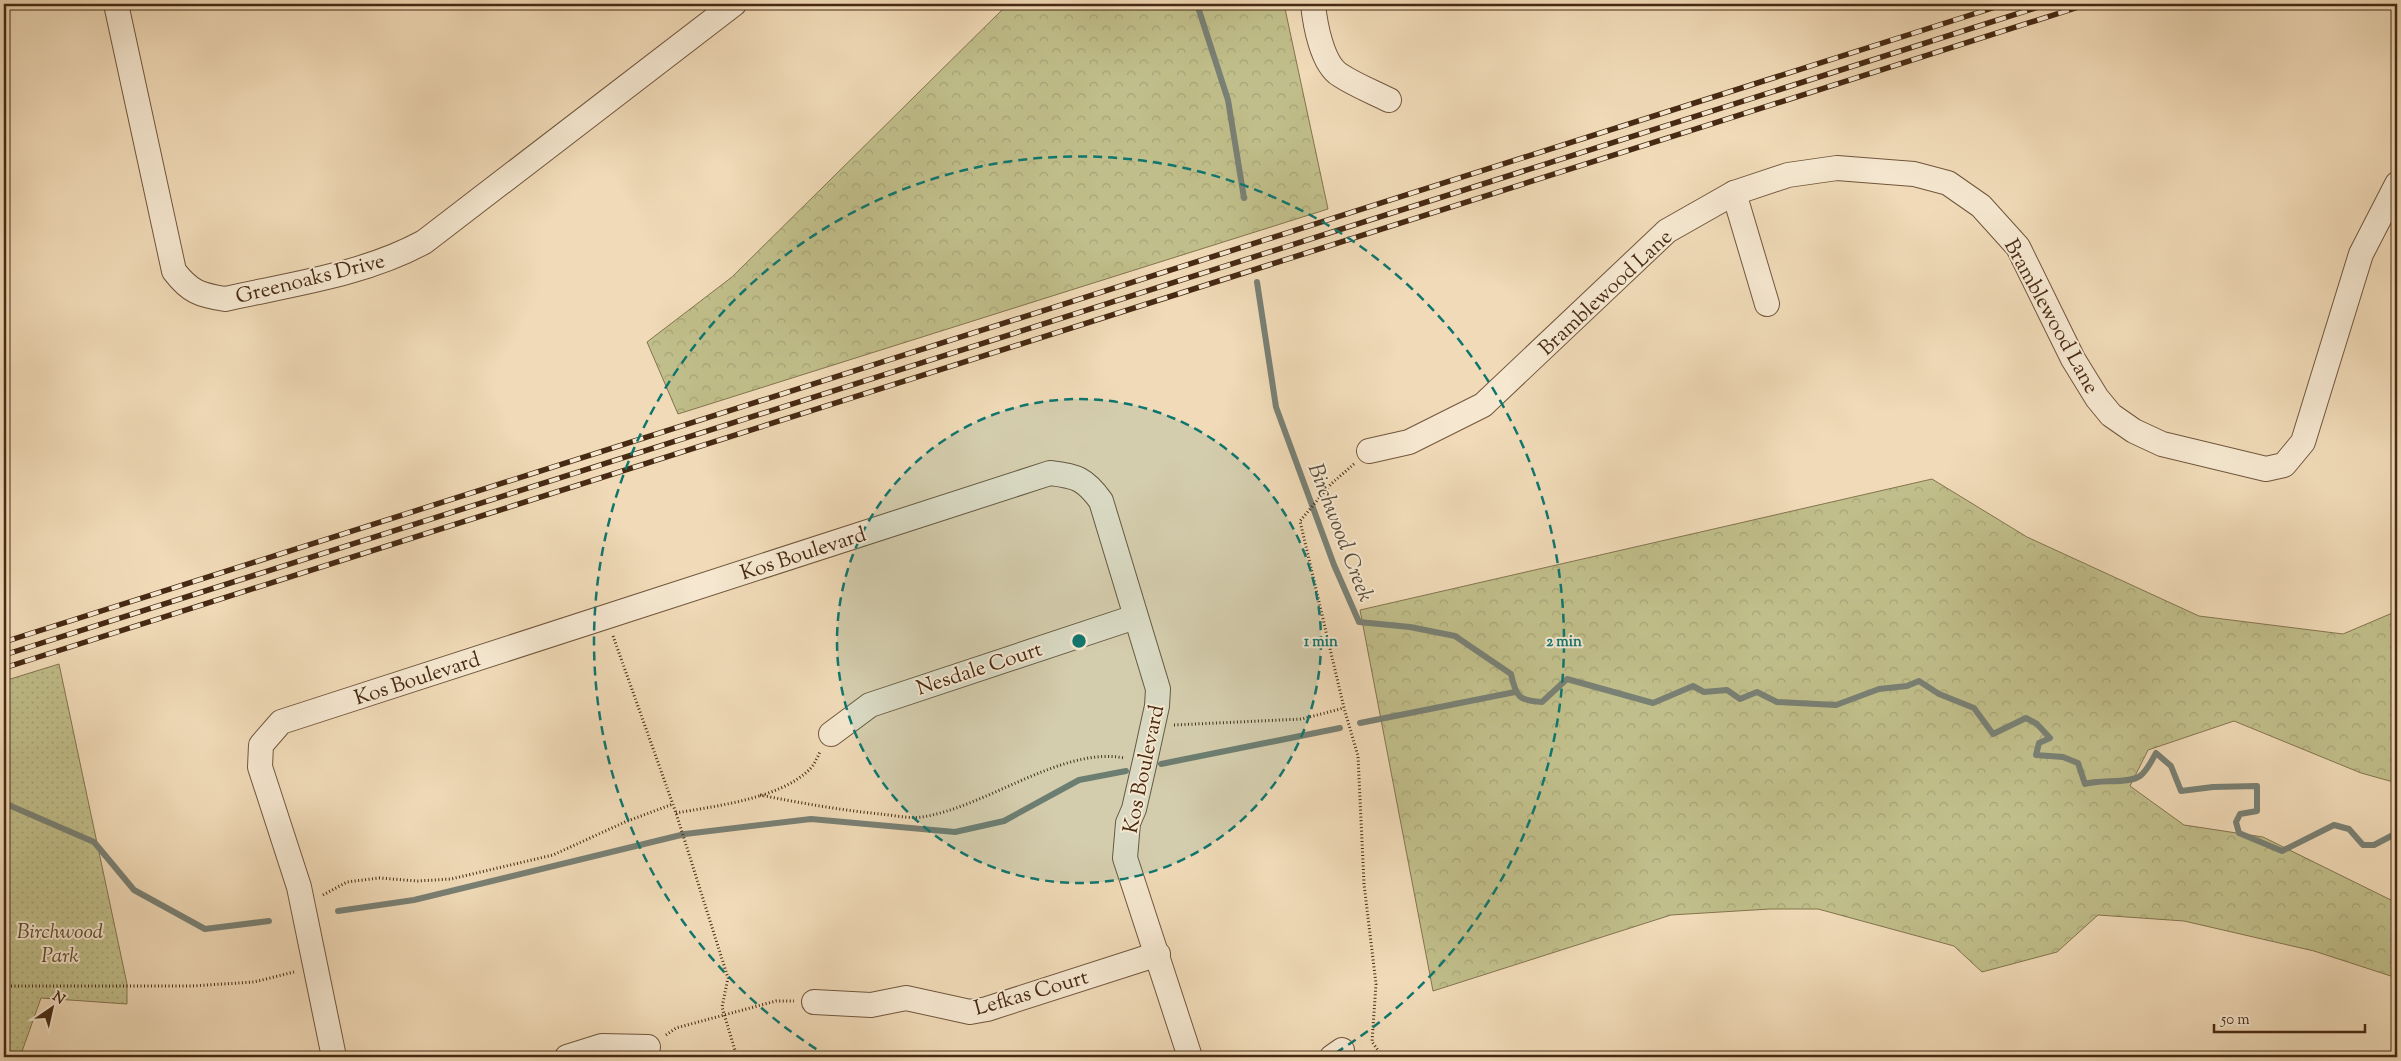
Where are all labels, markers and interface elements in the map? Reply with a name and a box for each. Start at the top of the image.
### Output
street label: Bramblewood Lane [1533,223,1680,363]
street label: Bramblewood Lane [1995,234,2105,400]
street label: Greenoaks Drive [233,247,388,313]
water label: Birchwood Creek [1298,459,1380,607]
street label: Kos Boulevard [737,520,870,589]
centre of rings [1070,632,1088,650]
text: 1 min [1304,632,1338,653]
text: 2 min [1546,632,1582,653]
street label: Nesdale Court [913,635,1047,704]
street label: Kos Boulevard [351,645,484,714]
street label: Kos Boulevard [1117,702,1173,836]
park label: Birchwood Park [17,918,104,972]
street label: Lefkas Court [971,963,1092,1025]
north arrow [28,984,78,1034]
text: N [48,987,68,1010]
scale bar [2214,1001,2365,1033]
text: 50 m [2220,1010,2250,1031]

